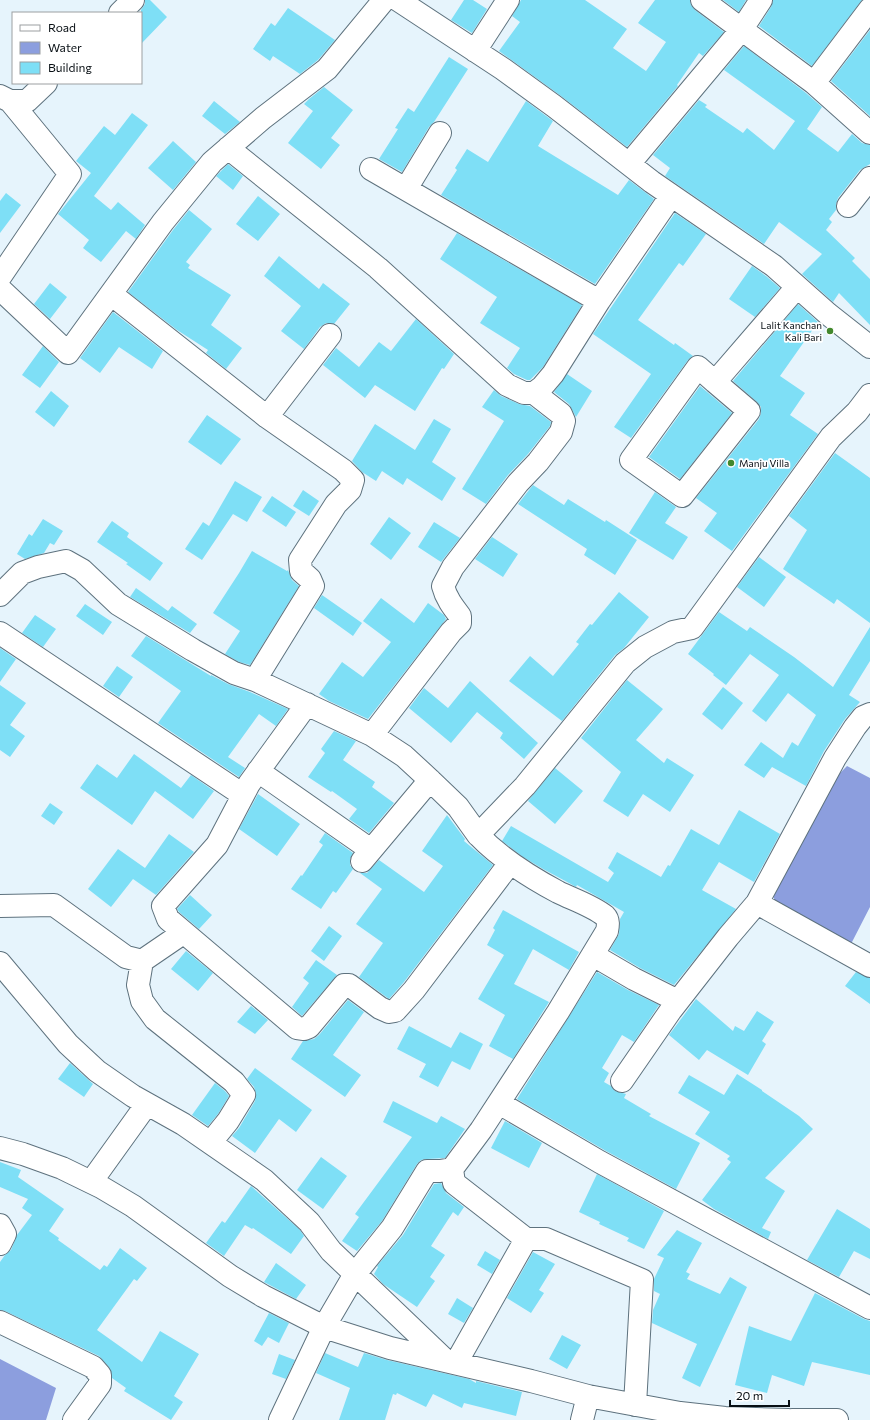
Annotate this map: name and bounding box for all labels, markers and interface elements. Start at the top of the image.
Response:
legend [12,12,142,84]
text: Road [48,20,76,34]
text: Water [48,40,82,54]
text: Building [48,60,92,74]
place label: Lalit Kanchan Kali Bari [761,319,822,343]
marker: Lalit Kanchan Kali Bari [825,326,835,336]
place label: Manju Villa [739,457,789,469]
marker: Manju Villa [726,458,736,468]
scale bar [730,1382,789,1408]
text: 20 m [736,1388,763,1402]

